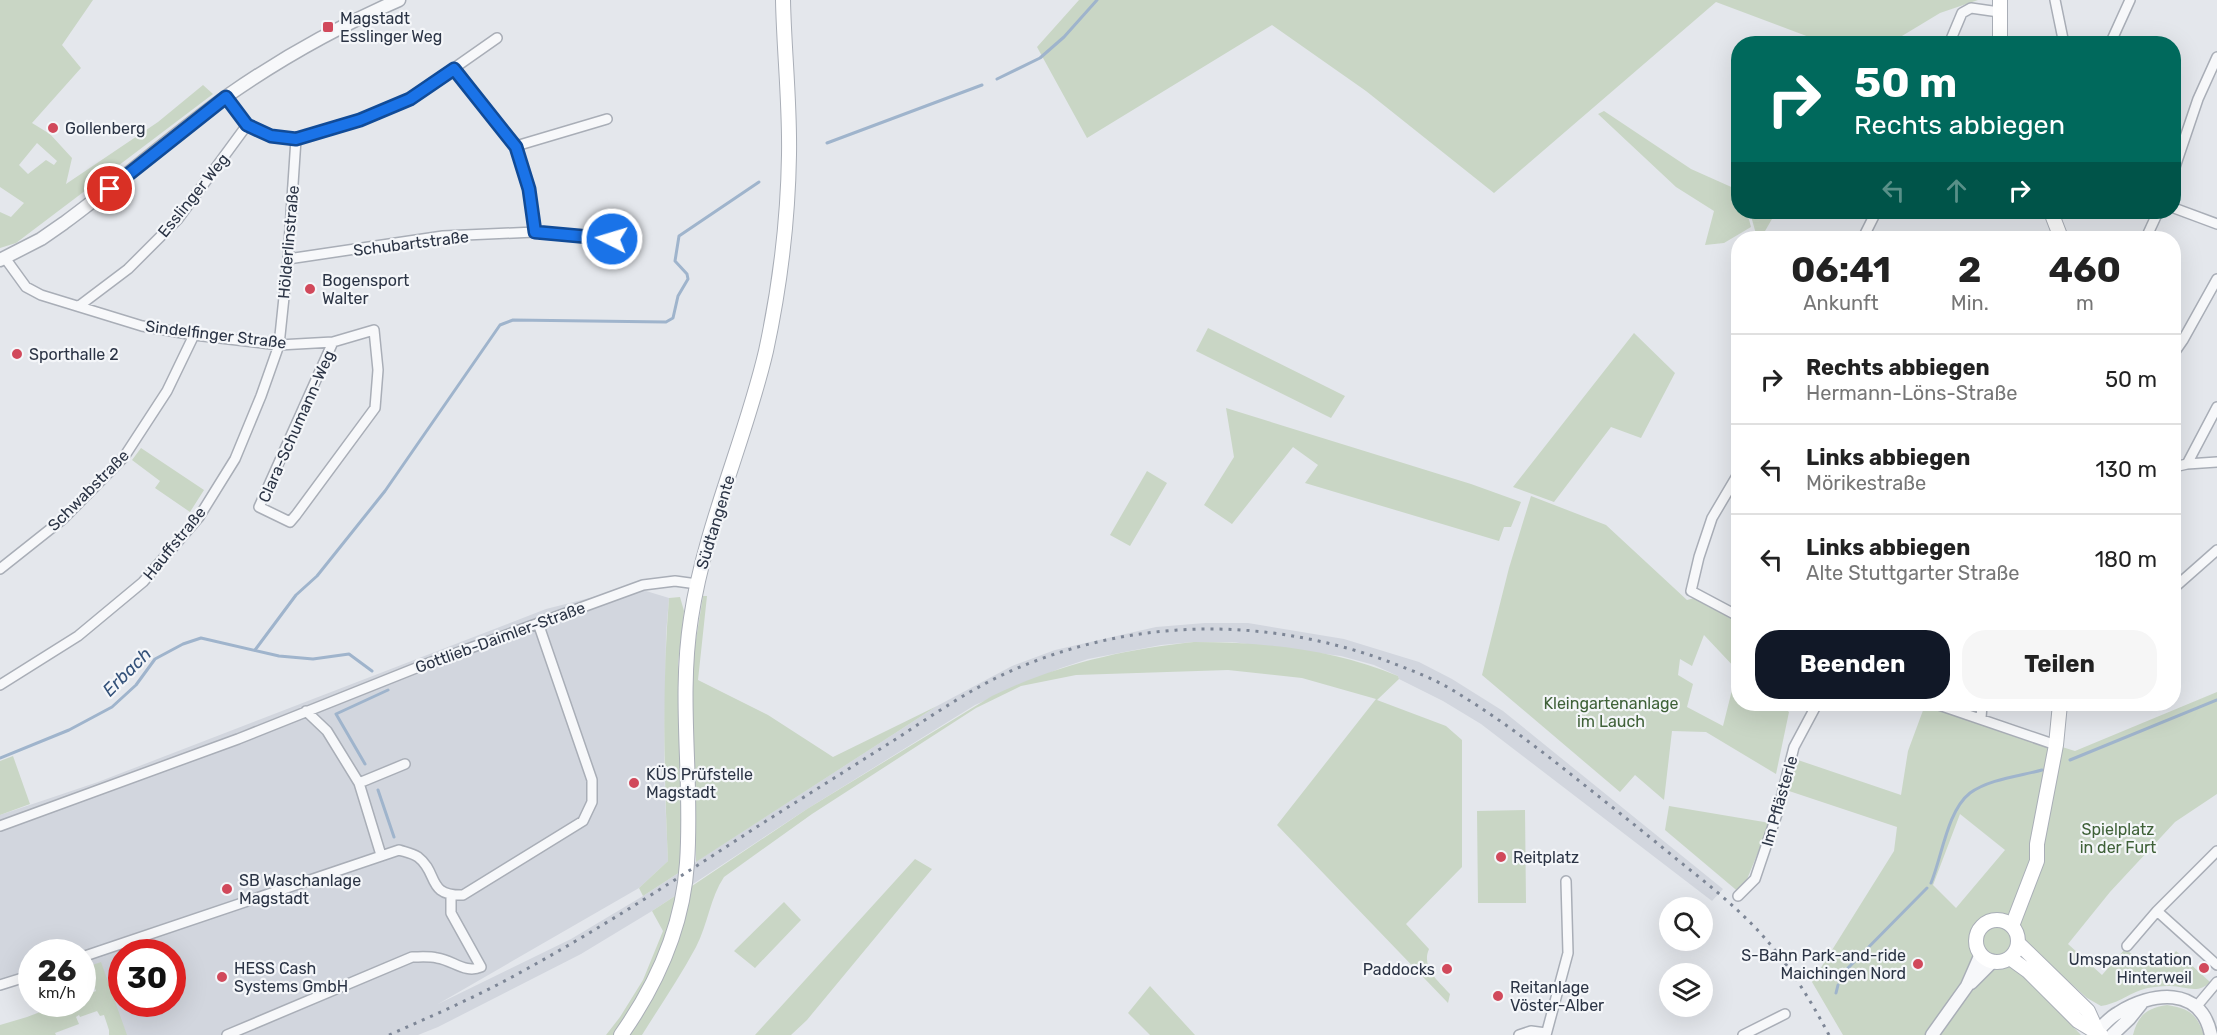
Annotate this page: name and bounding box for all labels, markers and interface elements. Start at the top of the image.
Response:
place label: Magstadt Esslinger Weg [340,9,442,46]
marker: Magstadt Esslinger Weg [321,20,335,34]
text: 50 m [1854,58,1957,108]
icon: right [1755,60,1833,138]
text: Rechts abbiegen [1854,109,2065,141]
place label: Gollenberg [65,119,145,138]
marker: Gollenberg [46,121,60,135]
street label: Esslinger Weg [154,150,233,241]
pin [84,163,135,214]
icon: arrive [93,172,126,205]
icon: left [1877,174,1910,207]
icon: ahead [1940,174,1973,207]
icon: right [2003,174,2036,207]
street label: Hölderlinstraße [274,184,303,300]
position arrow [580,207,644,271]
street label: Schubartstraße [352,227,470,260]
text: 06:41 [1791,248,1891,291]
text: 2 [1958,248,1981,291]
text: 460 [2049,248,2121,291]
place label: Bogensport Walter [322,271,409,308]
marker: Bogensport Walter [303,282,317,296]
text: Ankunft [1803,291,1879,315]
text: Min. [1951,291,1989,315]
text: m [2076,291,2094,315]
street label: Sindelfinger Straße [144,316,288,353]
place label: Sporthalle 2 [29,345,119,364]
marker: Sporthalle 2 [10,347,24,361]
street label: Clara-Schumann-Weg [254,347,339,505]
text: Rechts abbiegen [1806,354,1990,381]
icon: right [1755,363,1788,396]
text: 50 m [2105,366,2157,393]
text: Hermann-Löns-Straße [1806,381,2017,405]
text: Links abbiegen [1806,444,1970,471]
street label: Schwabstraße [44,446,133,535]
icon: left [1755,453,1788,486]
text: 130 m [2095,456,2157,483]
text: Mörikestraße [1806,471,1926,495]
street label: Südtangente [692,473,739,571]
street label: Hauffstraße [139,503,210,584]
text: Links abbiegen [1806,534,1970,561]
icon: left [1755,543,1788,576]
text: 180 m [2095,546,2157,573]
text: Alte Stuttgarter Straße [1806,561,2019,585]
street label: Gottlieb-Daimler-Straße [413,598,588,677]
button: Beenden [1755,630,1950,699]
button: Teilen [1962,630,2157,699]
water label: Erbach [98,643,156,701]
park label: Kleingartenanlage im Lauch [1543,694,1679,731]
street label: Im Pflästerle [1757,754,1802,849]
place label: KÜS Prüfstelle Magstadt [646,765,753,802]
marker: KÜS Prüfstelle Magstadt [627,776,641,790]
park label: Spielplatz in der Furt [2080,820,2156,857]
place label: Reitplatz [1513,848,1579,867]
marker: Reitplatz [1494,850,1508,864]
place label: SB Waschanlage Magstadt [239,871,361,908]
marker: SB Waschanlage Magstadt [220,882,234,896]
map controls [1659,897,1713,1017]
button: search [1659,897,1713,951]
speed limit sign: 30 [108,939,186,1017]
place label: S-Bahn Park-and-ride Maichingen Nord [1741,946,1906,983]
place label: Umspannstation Hinterweil [2068,950,2192,987]
text: 26 [37,953,77,989]
marker: S-Bahn Park-and-ride Maichingen Nord [1911,957,1925,971]
place label: HESS Cash Systems GmbH [234,959,348,996]
place label: Paddocks [1363,960,1435,979]
marker: Umspannstation Hinterweil [2197,961,2211,975]
marker: Paddocks [1440,962,1454,976]
button: layers [1659,963,1713,1017]
marker: HESS Cash Systems GmbH [215,970,229,984]
place label: Reitanlage Vöster-Alber [1510,978,1604,1015]
text: km/h [38,984,76,1002]
marker: Reitanlage Vöster-Alber [1491,989,1505,1003]

